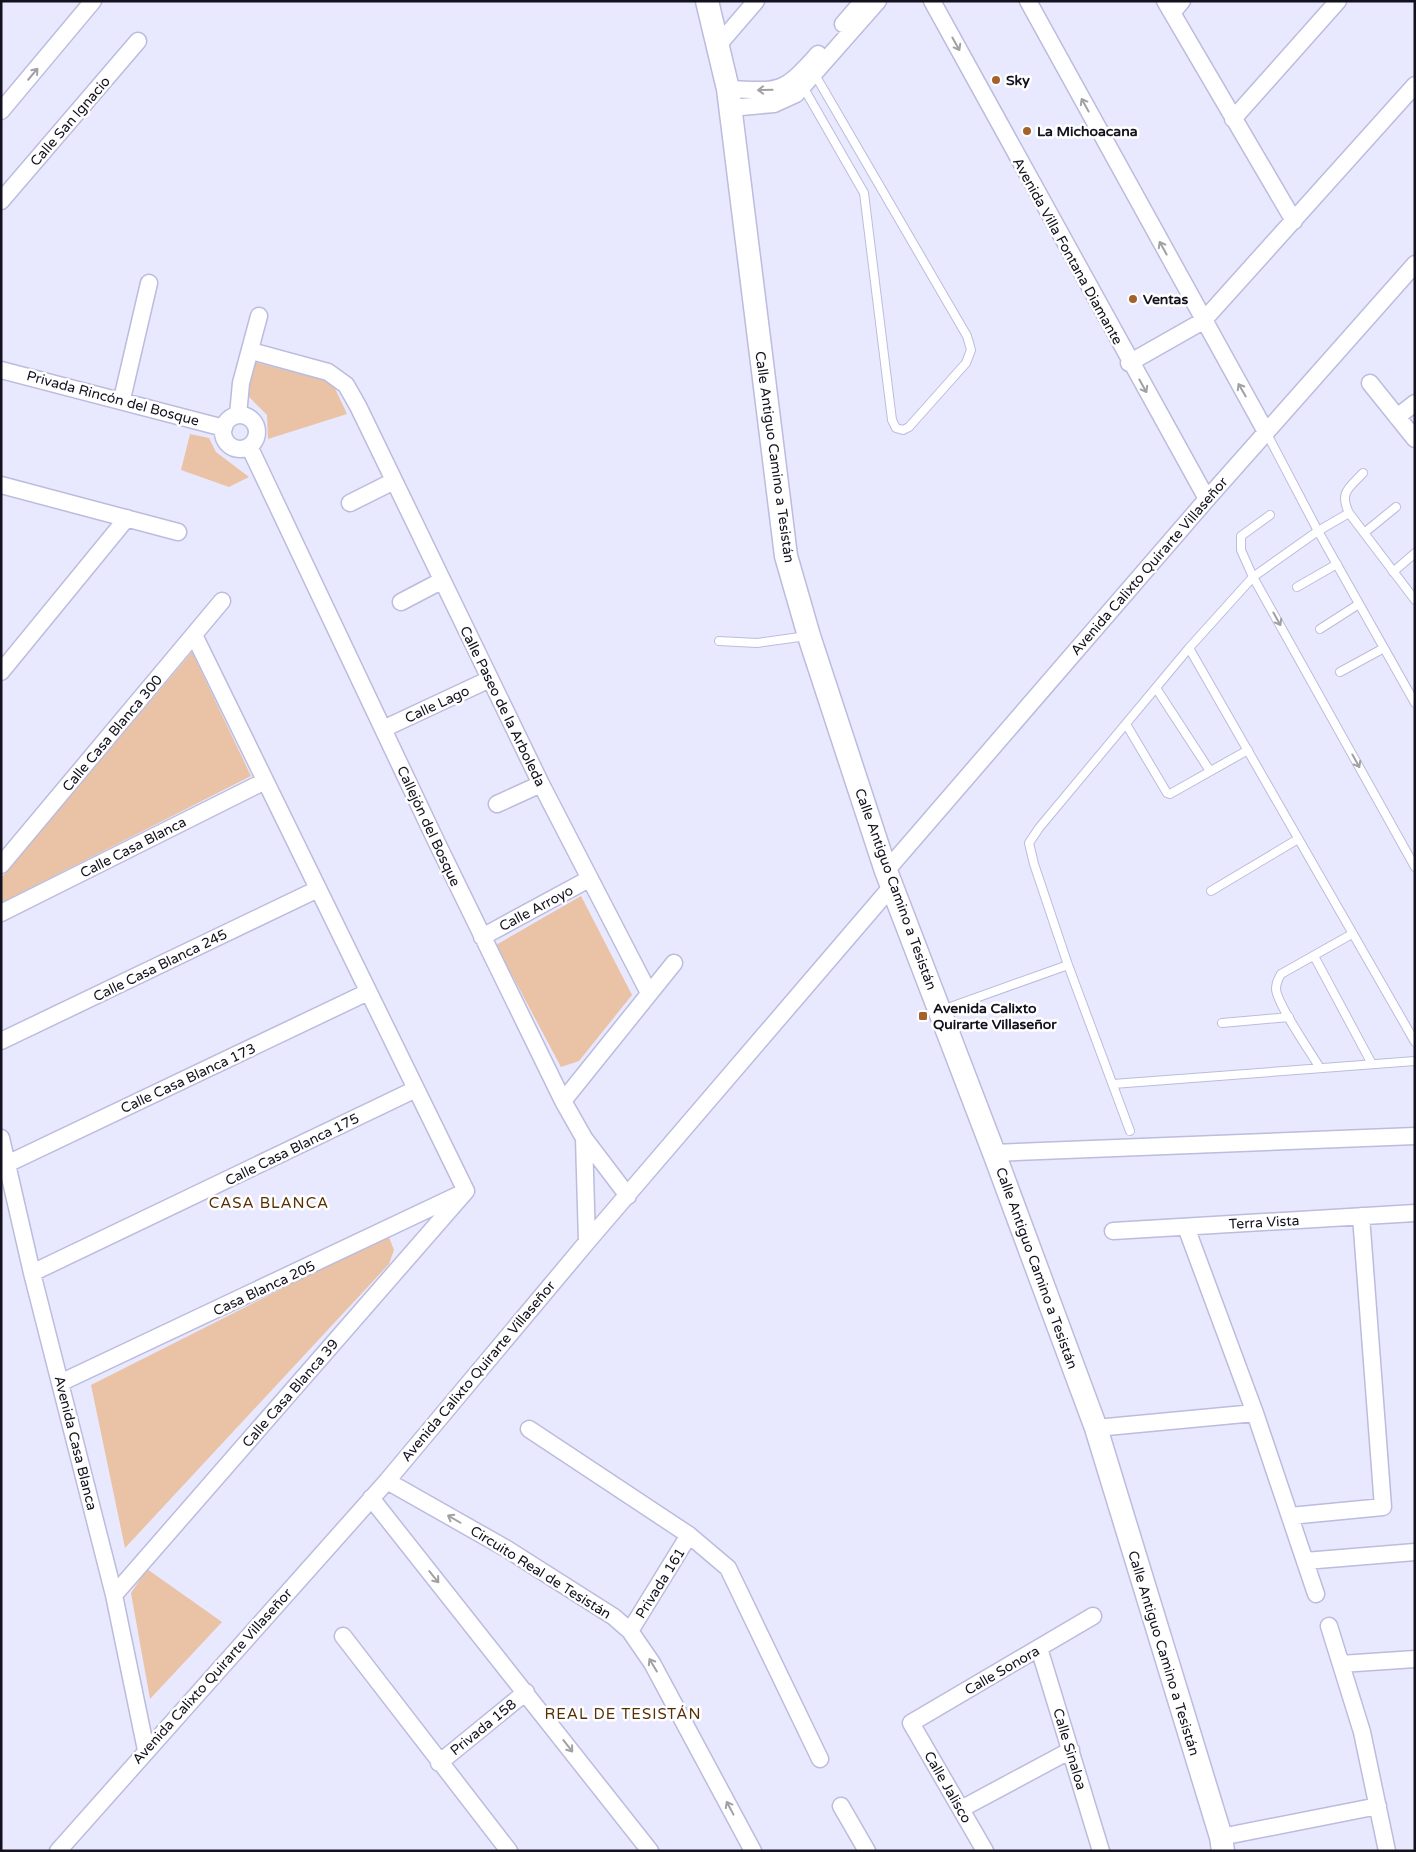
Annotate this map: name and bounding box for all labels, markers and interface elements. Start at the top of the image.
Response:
one-way arrow [951,36,961,51]
one-way arrow [27,67,38,80]
place label: Sky [1006,72,1030,89]
street label: Calle San Ignacio [27,73,114,170]
marker: Sky [990,74,1002,86]
one-way arrow [757,85,774,95]
one-way arrow [1079,99,1089,113]
place label: La Michoacana [1037,123,1138,140]
marker: La Michoacana [1021,125,1033,137]
street label: Avenida Villa Fontana Diamante [1009,155,1126,348]
one-way arrow [1158,241,1167,256]
place label: Ventas [1143,291,1188,308]
marker: Ventas [1127,293,1139,305]
street label: Calle Antiguo Camino a Tesistán [751,350,798,564]
street label: Privada Rincón del Bosque [25,367,201,430]
one-way arrow [1138,379,1148,393]
one-way arrow [1236,383,1246,397]
street label: Avenida Calixto Quirarte Villaseñor [1067,473,1232,659]
one-way arrow [1272,612,1282,627]
street label: Calle Paseo de la Arboleda [456,623,549,789]
street label: Calle Casa Blanca 300 [59,671,166,795]
street label: Calle Lago [402,682,472,727]
one-way arrow [1351,754,1361,769]
street label: Callejón del Bosque [393,763,464,889]
street label: Calle Antiguo Camino a Tesistán [851,786,940,992]
street label: Calle Casa Blanca [77,813,189,882]
street label: Calle Arroyo [496,882,576,935]
street label: Calle Casa Blanca 245 [91,926,230,1005]
place label: Avenida Calixto Quirarte Villaseñor [933,1000,1057,1033]
marker: Avenida Calixto Quirarte Villaseñor [917,1010,929,1022]
street label: Calle Casa Blanca 173 [118,1040,258,1117]
street label: Calle Casa Blanca 175 [223,1110,362,1189]
street label: Calle Antiguo Camino a Tesistán [992,1165,1081,1371]
district label: CASA BLANCA [209,1194,329,1212]
street label: Terra Vista [1228,1212,1300,1233]
street label: Casa Blanca 205 [210,1257,318,1320]
street label: Avenida Calixto Quirarte Villaseñor [398,1277,559,1465]
street label: Calle Casa Blanca 39 [239,1336,342,1451]
street label: Avenida Casa Blanca [51,1374,100,1512]
one-way arrow [447,1513,461,1523]
street label: Circuito Real de Tesistán [467,1522,614,1623]
street label: Privada 161 [632,1545,689,1622]
street label: Calle Antiguo Camino a Tesistán [1124,1549,1203,1758]
one-way arrow [429,1570,440,1583]
street label: Avenida Calixto Quirarte Villaseñor [129,1584,296,1768]
street label: Calle Sonora [962,1642,1043,1699]
one-way arrow [647,1658,657,1672]
street label: Privada 158 [447,1695,520,1759]
district label: REAL DE TESISTÁN [544,1705,702,1723]
street label: Calle Sinaloa [1049,1706,1090,1792]
one-way arrow [562,1739,573,1752]
street label: Calle Jalisco [920,1748,975,1826]
one-way arrow [725,1800,735,1815]

